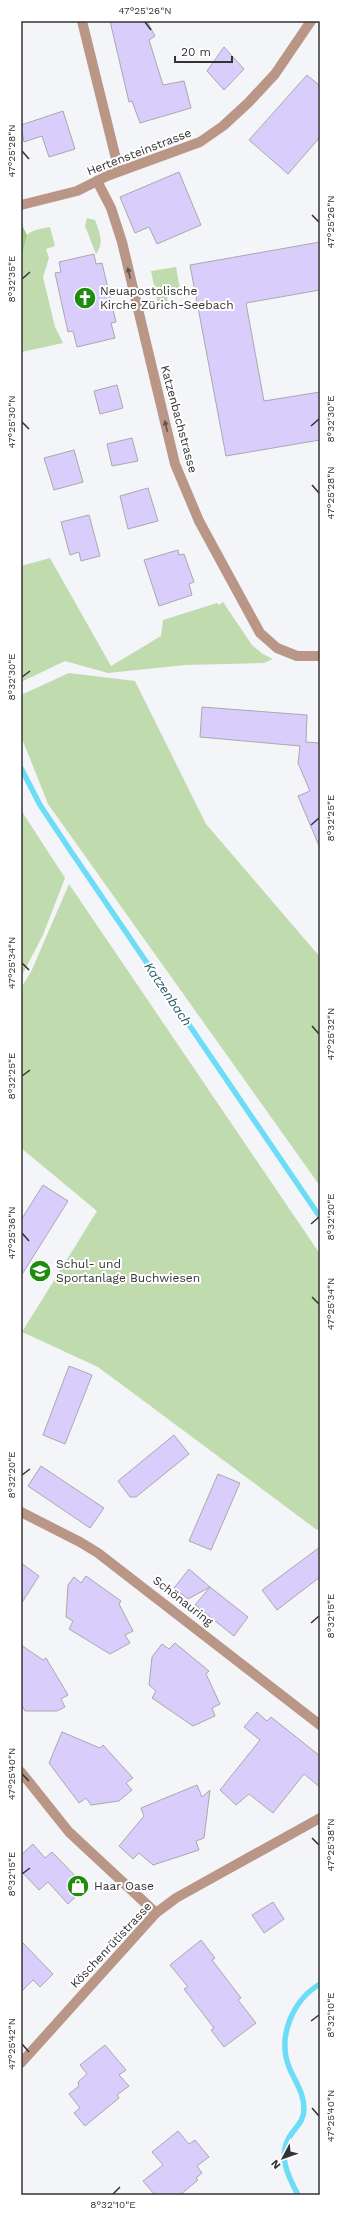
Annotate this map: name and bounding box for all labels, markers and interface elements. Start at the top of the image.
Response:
text: 47°25'26"N [118,5,172,16]
scale bar [175,38,232,64]
text: 20 m [181,45,211,59]
text: 47°25'28"N [6,124,17,178]
street label: Hertensteinstrasse [85,126,193,178]
text: 47°25'26"N [325,195,336,249]
text: 8°32'35"E [6,256,17,302]
one-way arrow [126,266,132,279]
place label: Neuapostolische Kirche Zürich-Seebach [100,284,234,312]
church icon: Neuapostolische Kirche Zürich-Seebach [72,285,98,311]
street label: Katzenbachstrasse [158,364,200,474]
text: 47°25'30"N [6,395,17,449]
text: 8°32'30"E [325,395,336,443]
one-way arrow [163,420,169,432]
text: 47°25'28"N [325,466,336,520]
text: 8°32'30"E [6,653,17,701]
text: 8°32'25"E [325,795,336,841]
text: 47°25'34"N [6,937,17,989]
water label: Katzenbach [141,959,195,1029]
text: 47°25'32"N [325,1008,336,1060]
text: 8°32'25"E [6,1053,17,1099]
text: 8°32'20"E [325,1193,336,1241]
text: 47°25'36"N [6,1206,17,1260]
place label: Schul- und Sportanlage Buchwiesen [56,1257,200,1285]
school or university icon: Schul- und Sportanlage Buchwiesen [27,1258,53,1284]
text: 47°25'34"N [325,1278,336,1330]
text: 8°32'20"E [6,1451,17,1499]
street label: Schönauring [150,1573,216,1629]
text: 8°32'15"E [325,1594,336,1638]
text: 47°25'40"N [6,1748,17,1800]
text: 47°25'38"N [325,1818,336,1872]
text: 8°32'15"E [6,1852,17,1896]
shop icon: Haar Oase [65,1873,91,1899]
place label: Haar Oase [94,1879,154,1893]
street label: Köschenrütistrasse [68,1899,154,1991]
text: 8°32'10"E [325,1992,336,2038]
text: 47°25'42"N [6,2018,17,2070]
text: 47°25'40"N [325,2090,336,2142]
north arrow [263,2138,303,2178]
text: N [268,2157,283,2172]
text: 8°32'10"E [90,2199,136,2210]

